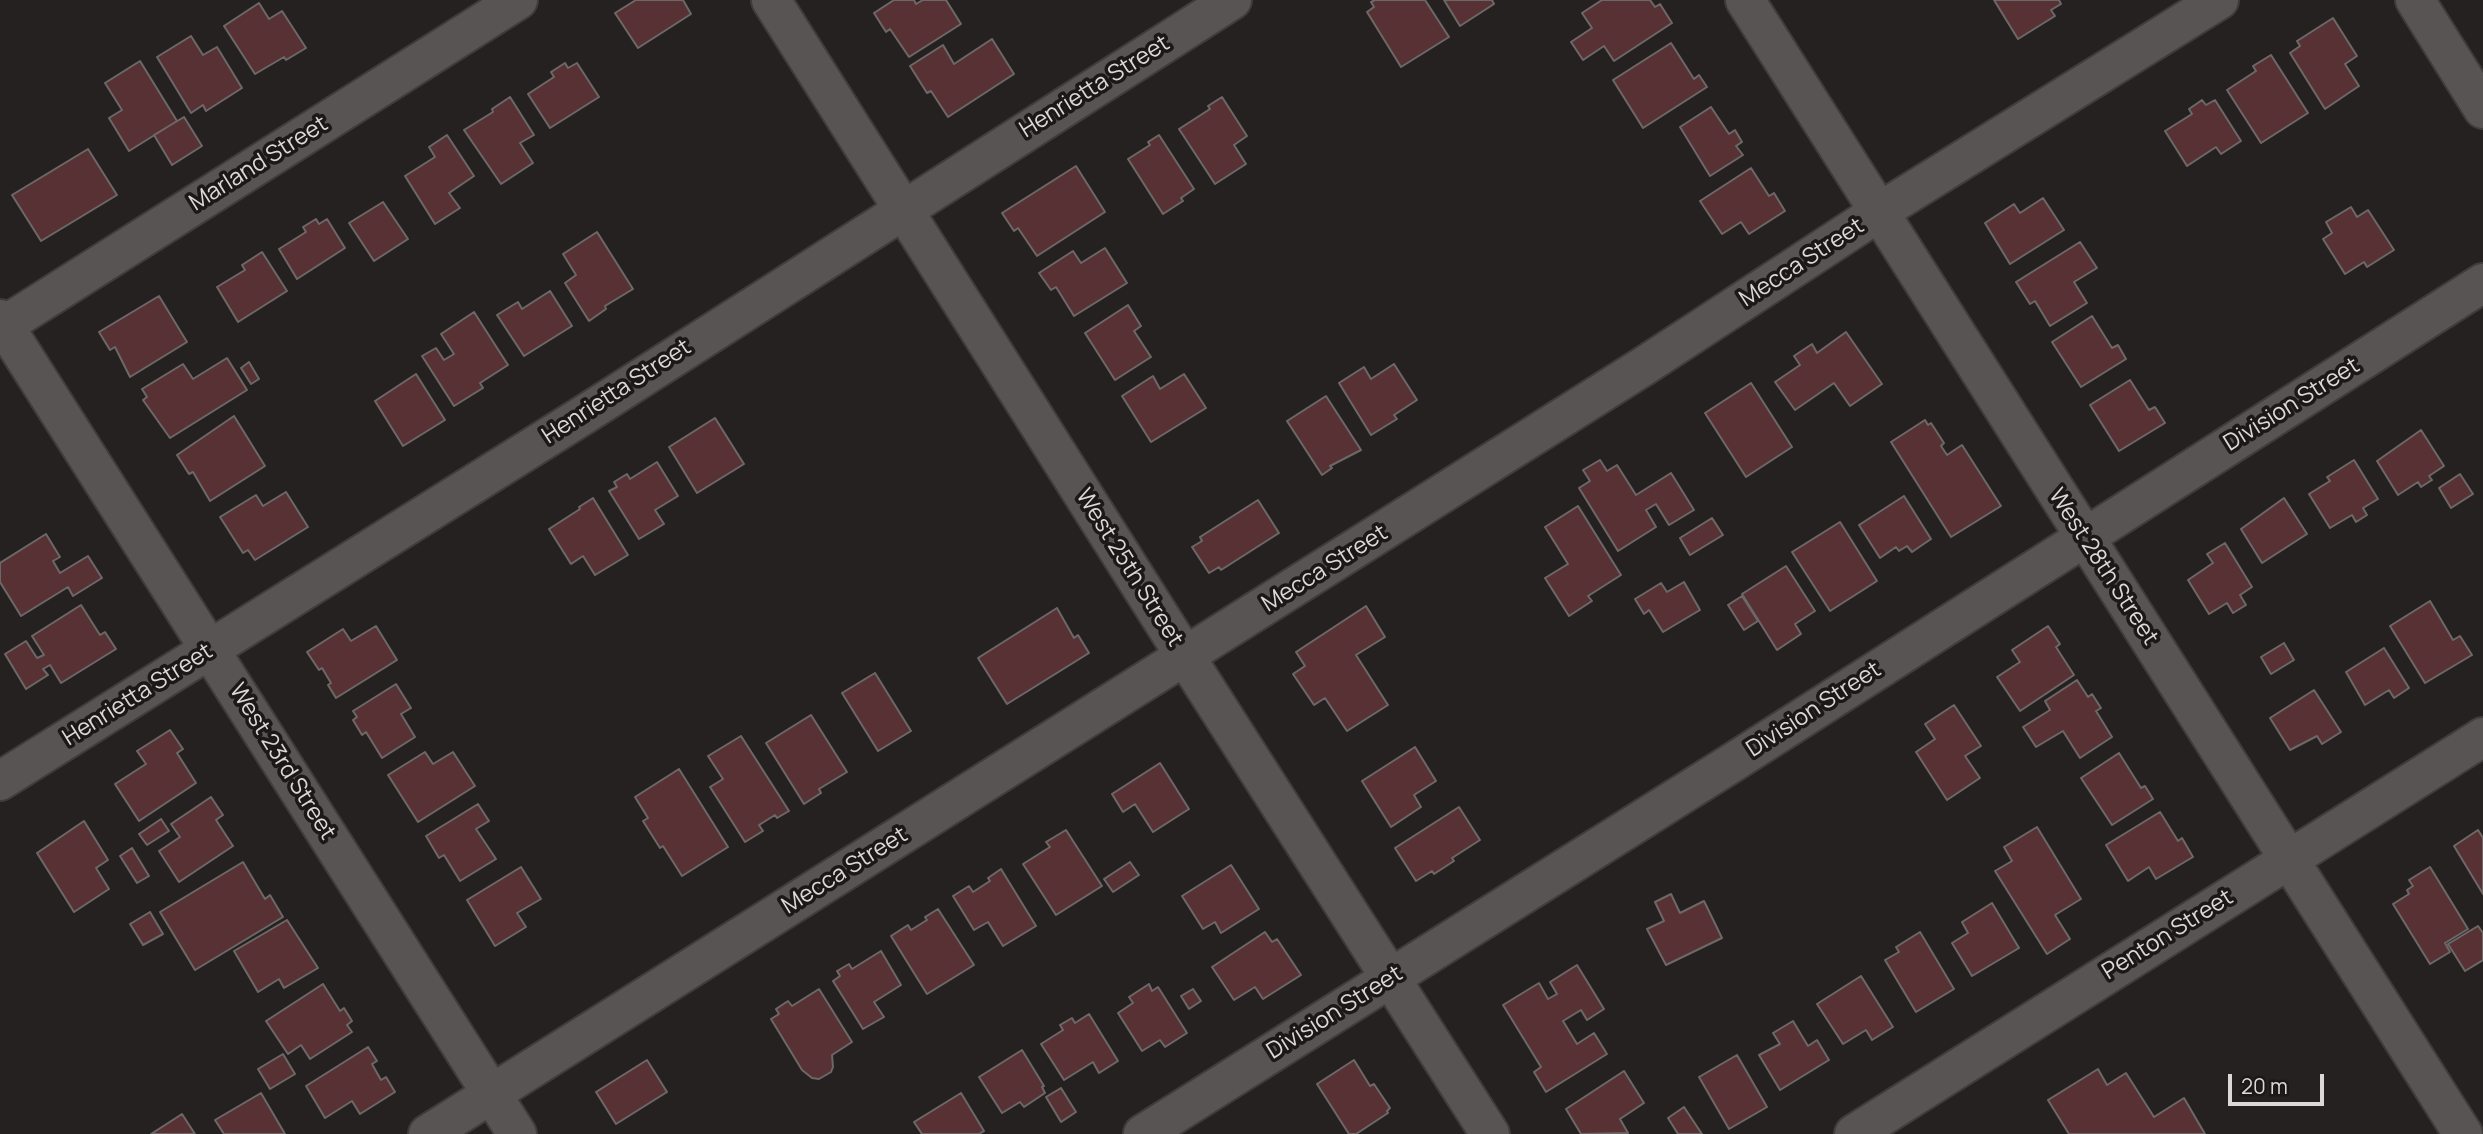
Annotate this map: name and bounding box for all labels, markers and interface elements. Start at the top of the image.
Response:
street label: Henrietta Street [1015,30,1175,144]
street label: Marland Street [185,110,333,218]
street label: Mecca Street [1735,213,1869,313]
street label: Henrietta Street [538,334,696,450]
street label: Division Street [2219,352,2365,458]
street label: West 25th Street [1069,484,1189,652]
street label: West 28th Street [2042,484,2164,650]
street label: Mecca Street [1257,519,1393,619]
street label: Henrietta Street [58,638,218,752]
street label: Division Street [1742,656,1886,764]
street label: West 23rd Street [223,679,341,845]
street label: Mecca Street [777,821,913,921]
street label: Penton Street [2098,884,2238,986]
street label: Division Street [1262,960,1408,1066]
scale bar [2231,1060,2327,1104]
text: 20 m [2241,1072,2288,1100]

